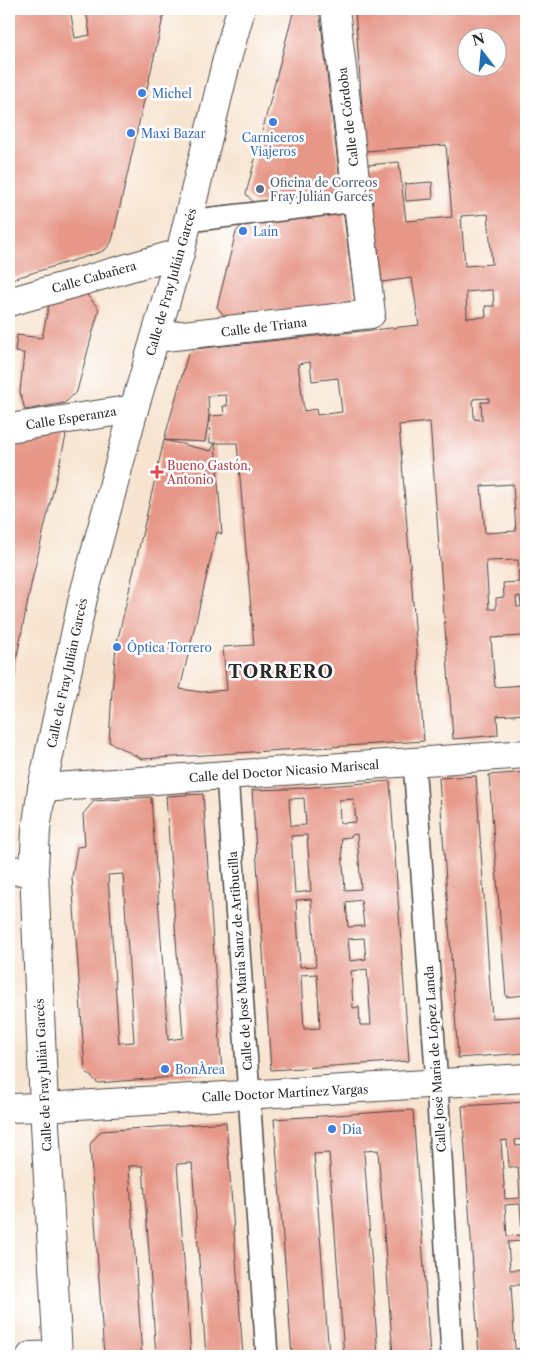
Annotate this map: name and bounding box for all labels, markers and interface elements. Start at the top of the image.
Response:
north arrow [458,28,508,78]
text: N [470,29,487,50]
street label: Calle de Córdoba [334,66,362,167]
place label: Michel [152,86,192,101]
marker: Michel [136,87,148,99]
marker: Carniceros Viajeros [267,116,279,128]
place label: Maxi Bazar [141,126,205,141]
marker: Maxi Bazar [125,127,137,139]
place label: Carniceros Viajeros [242,130,304,159]
place label: Oficina de Correos Fray Julián Garcés [270,175,378,204]
marker: Oficina de Correos Fray Julián Garcés [254,183,266,195]
street label: Calle de Fray Julián Garcés [143,206,199,358]
place label: Laín [253,224,279,239]
marker: Laín [237,225,249,237]
street label: Calle Cabañera [50,258,139,296]
street label: Calle de Triana [220,314,309,340]
street label: Calle Esperanza [25,403,118,433]
place label: Bueno Gastón, Antonio [166,458,251,487]
marker: Bueno Gastón, Antonio [151,466,163,478]
street label: Calle de Fray Julián Garcés [44,597,90,749]
place label: Óptica Torrero [127,639,212,655]
marker: Óptica Torrero [111,641,123,653]
district label: TORRERO [228,661,334,683]
street label: Calle del Doctor Nicasio Mariscal [188,757,380,785]
street label: Calle de José María Sanz de Artibucilla [225,850,255,1071]
street label: Calle José María de López Landa [421,965,449,1153]
street label: Calle de Fray Julián Garcés [32,998,54,1152]
place label: BonÀrea [175,1061,226,1077]
marker: BonÀrea [159,1063,171,1075]
street label: Calle Doctor Martínez Vargas [201,1081,369,1105]
place label: Dia [342,1122,362,1137]
marker: Dia [326,1123,338,1135]

